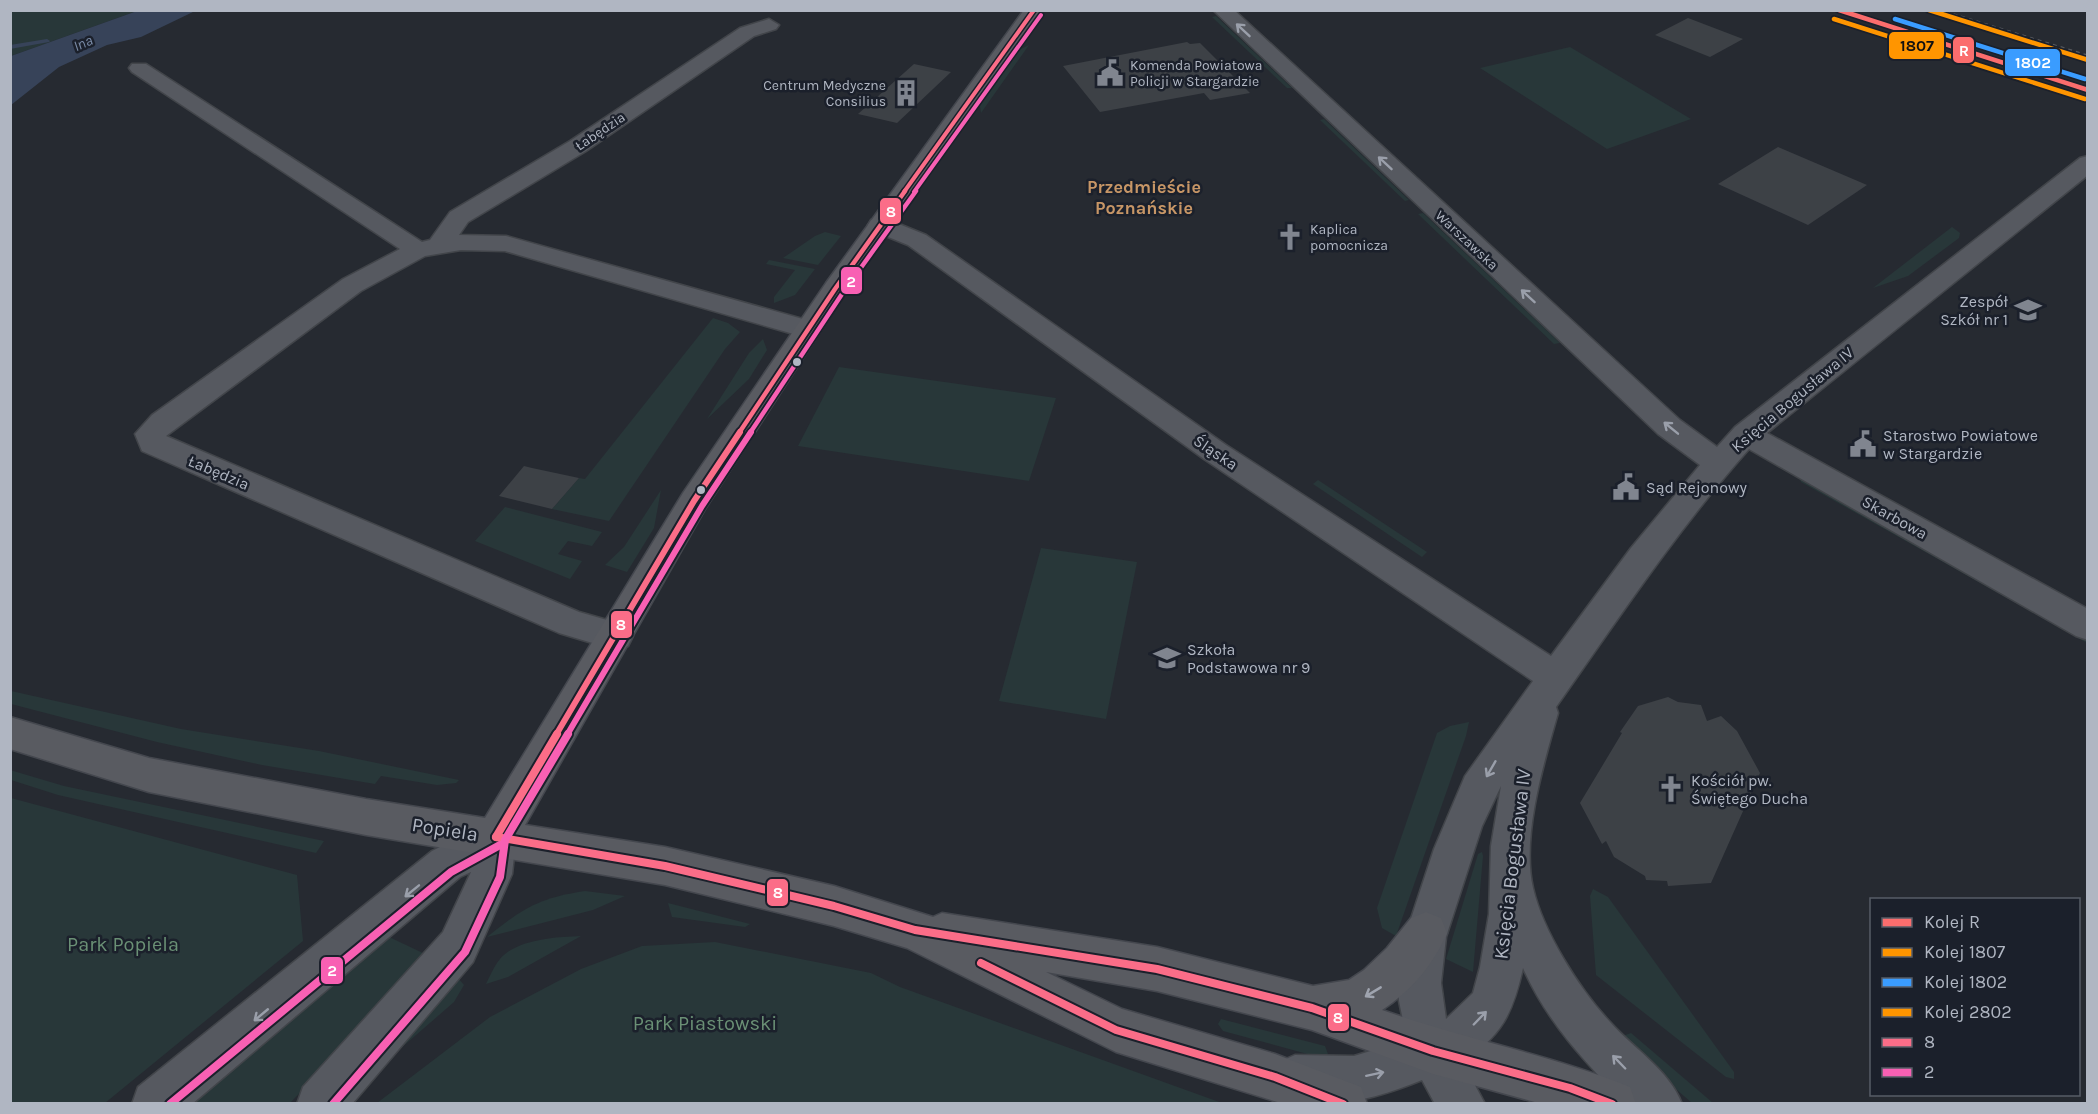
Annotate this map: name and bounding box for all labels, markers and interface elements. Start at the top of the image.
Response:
one-way arrow [1235,23,1250,37]
water label: Ina [70,31,96,55]
line badge: 1807 [1888,31,1945,60]
text: 1807 [1900,36,1934,55]
line badge: R [1952,36,1975,64]
text: R [1959,41,1969,60]
line badge: 1802 [2004,48,2061,77]
text: 1802 [2015,53,2051,72]
place label: Komenda Powiatowa Policji w Stargardzie [1130,57,1262,90]
public building icon: Komenda Powiatowa Policji w Stargardzie [1095,58,1125,88]
place label: Centrum Medyczne Consilius [763,77,886,110]
building icon: Centrum Medyczne Consilius [891,78,921,108]
street label: Łabędzia [572,109,628,154]
one-way arrow [1378,156,1393,170]
district label: Przedmieście Poznańskie [1087,176,1201,219]
line badge: 8 [879,197,902,225]
text: 8 [886,202,896,221]
street label: Warszawska [1432,207,1502,274]
place label: Kaplica pomocnicza [1310,221,1388,254]
church icon: Kaplica pomocnicza [1275,222,1305,252]
line badge: 2 [840,266,863,295]
text: 2 [846,272,856,291]
one-way arrow [1521,289,1536,303]
place label: Zespół Szkół nr 1 [1940,292,2009,329]
school or university icon: Zespół Szkół nr 1 [2013,295,2043,325]
street label: Księcia Bogusława IV [1727,343,1857,456]
unlabelled marker [791,356,803,368]
one-way arrow [1664,421,1679,435]
place label: Starostwo Powiatowe w Stargardzie [1883,426,2038,463]
public building icon: Starostwo Powiatowe w Stargardzie [1848,429,1878,459]
street label: Śląska [1190,431,1241,474]
street label: Łabędzia [185,451,252,494]
public building icon: Sąd Rejonowy [1611,472,1641,502]
place label: Sąd Rejonowy [1646,478,1748,497]
unlabelled marker [695,484,707,496]
street label: Skarbowa [1859,492,1931,543]
line badge: 8 [610,610,633,639]
text: 8 [616,615,626,634]
place label: Szkoła Podstawowa nr 9 [1187,640,1310,677]
school or university icon: Szkoła Podstawowa nr 9 [1152,643,1182,673]
one-way arrow [1485,760,1497,777]
street label: Księcia Bogusława IV [1489,767,1536,961]
place label: Kościół pw. Świętego Ducha [1691,771,1808,808]
church icon: Kościół pw. Świętego Ducha [1656,774,1686,804]
street label: Popiela [410,813,480,846]
line badge: 8 [766,878,789,907]
text: 8 [773,883,783,902]
one-way arrow [404,885,420,898]
legend [1870,898,2080,1096]
text: Kolej R [1924,911,1980,933]
park label: Park Popiela [67,933,179,956]
text: Kolej 1807 [1924,941,2006,963]
line badge: 2 [320,956,344,985]
text: 2 [327,961,337,980]
text: Kolej 1802 [1924,971,2007,993]
one-way arrow [1365,986,1382,998]
text: Kolej 2802 [1924,1001,2012,1023]
line badge: 8 [1327,1003,1350,1032]
text: 8 [1333,1008,1343,1027]
one-way arrow [253,1009,269,1022]
one-way arrow [1473,1010,1488,1025]
park label: Park Piastowski [633,1012,777,1035]
text: 8 [1924,1031,1935,1053]
one-way arrow [1611,1054,1626,1069]
text: 2 [1924,1061,1934,1083]
one-way arrow [1365,1068,1385,1079]

